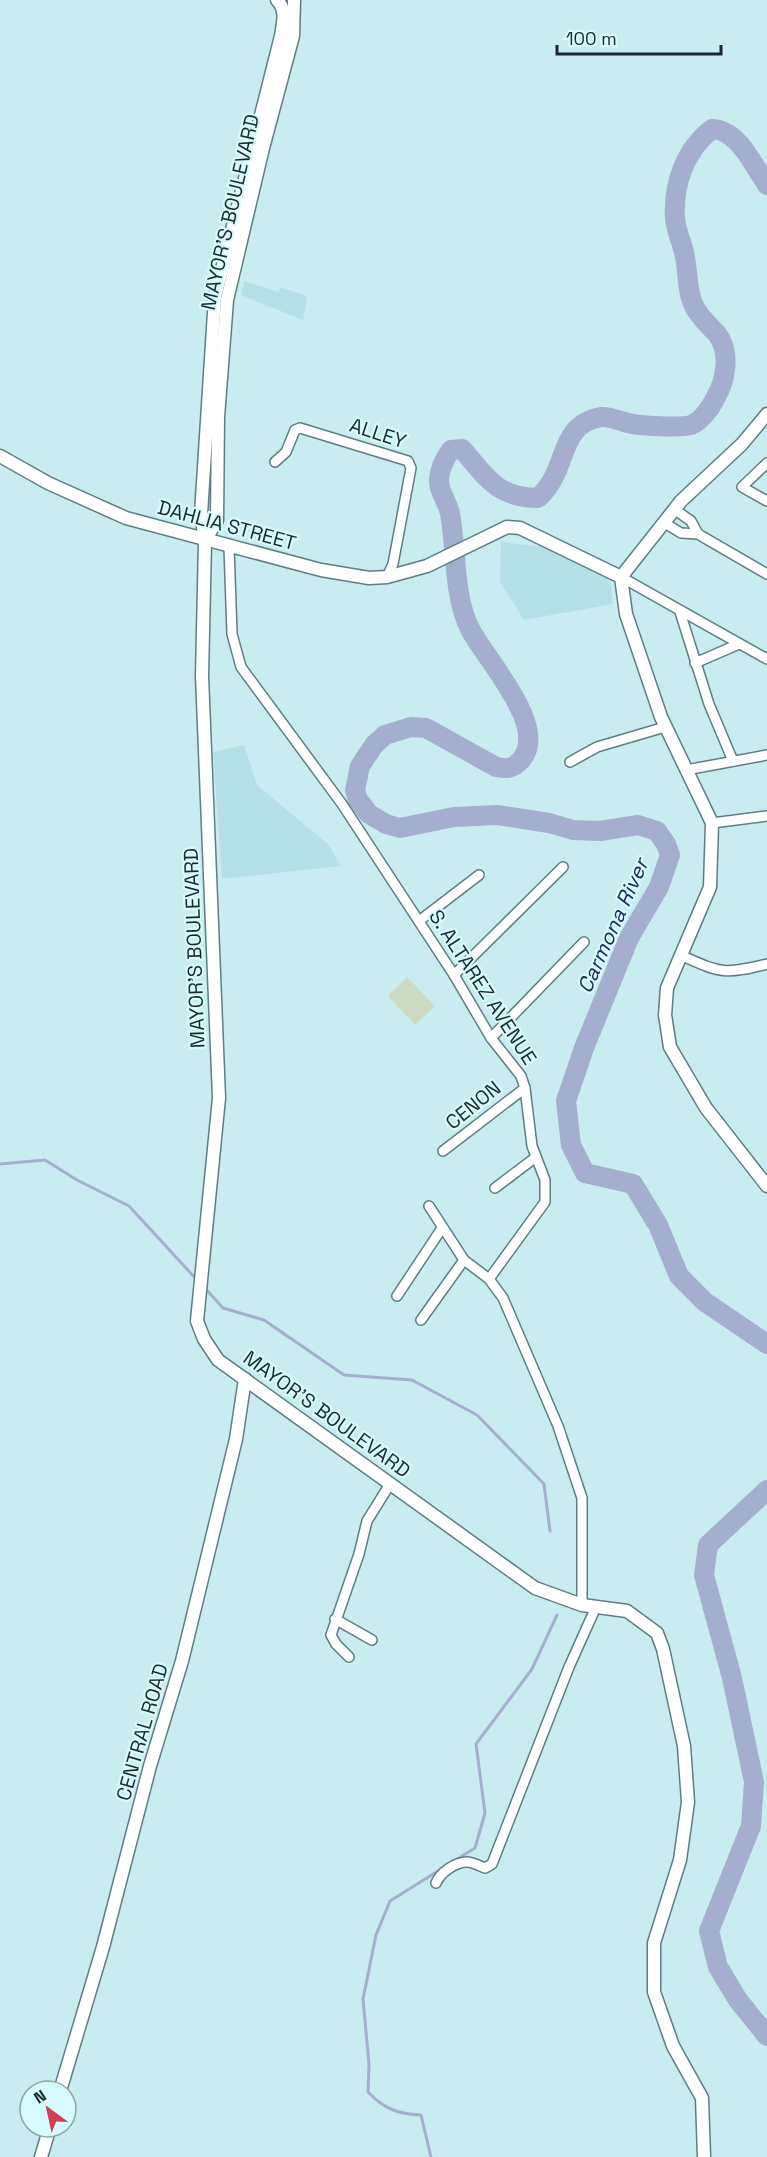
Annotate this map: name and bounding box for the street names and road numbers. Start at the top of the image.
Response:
street label: MAYOR'S BOULEVARD [195,111,265,313]
street label: ALLEY [346,412,410,454]
street label: DAHLIA STREET [155,494,299,556]
street label: MAYOR'S BOULEVARD [178,847,210,1049]
street label: S. ALTAREZ AVENUE [423,905,543,1069]
street label: CENON [440,1075,506,1135]
street label: MAYOR'S BOULEVARD [238,1345,416,1483]
street label: CENTRAL ROAD [110,1660,174,1804]

